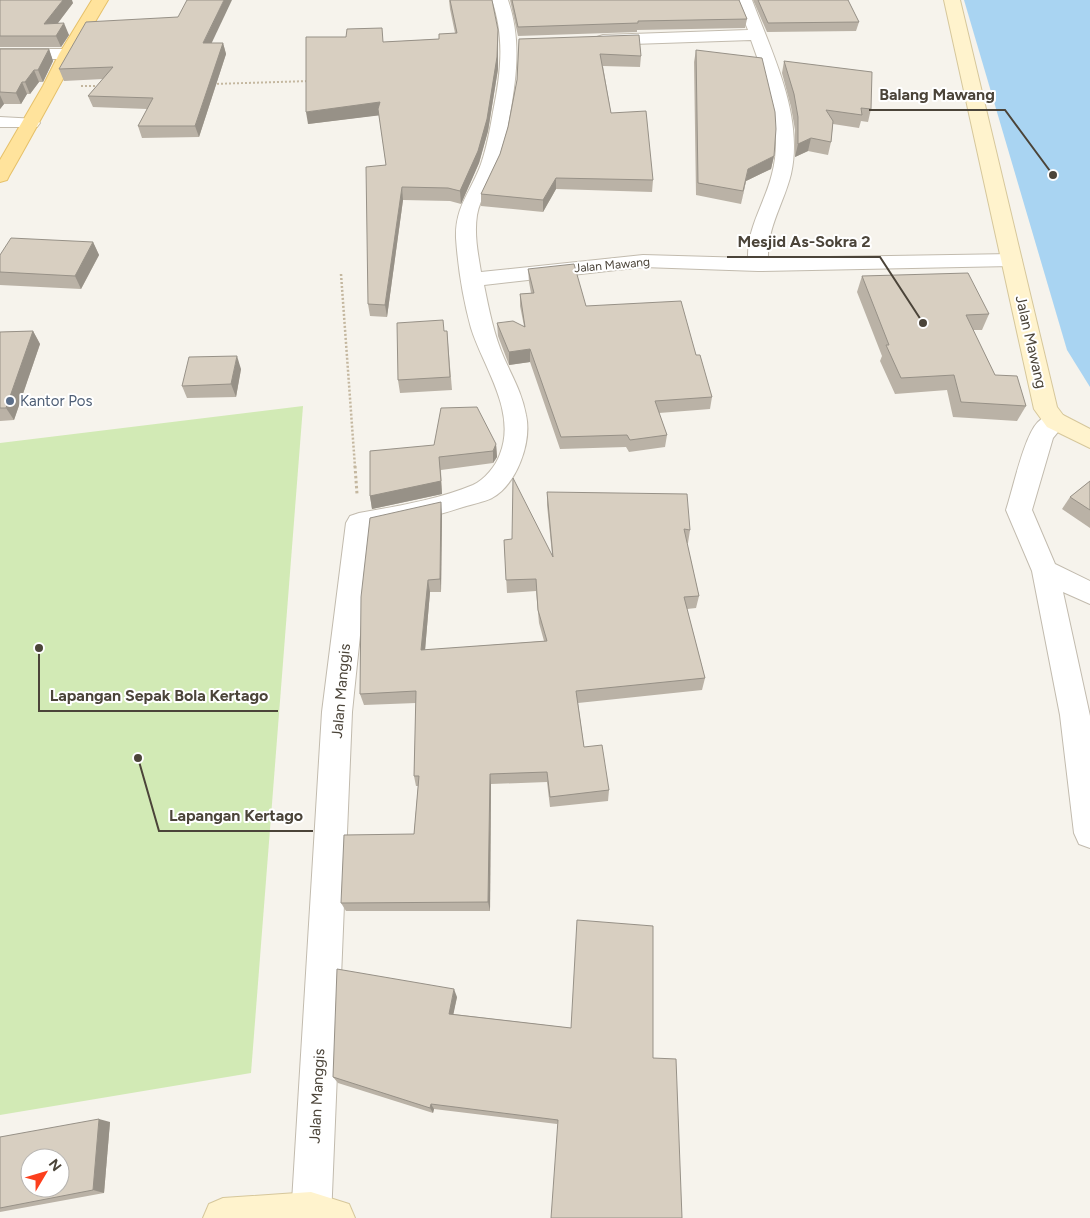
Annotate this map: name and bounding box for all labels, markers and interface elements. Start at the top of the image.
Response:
callout: Balang Mawang [869,79,1005,110]
text: Balang Mawang [879,85,995,104]
callout: Mesjid As-Sokra 2 [727,226,880,257]
text: Mesjid As-Sokra 2 [738,232,870,251]
street label: Jalan Mawang [574,255,650,275]
street label: Jalan Mawang [1012,294,1050,390]
place label: Kantor Pos [20,392,92,410]
marker: Kantor Pos [4,395,16,407]
street label: Jalan Manggis [328,643,354,739]
callout: Lapangan Sepak Bola Kertago [39,680,278,711]
text: Lapangan Sepak Bola Kertago [50,686,268,705]
callout: Lapangan Kertago [159,800,313,831]
text: Lapangan Kertago [169,806,303,825]
street label: Jalan Manggis [306,1048,328,1144]
north arrow [20,1148,70,1198]
text: N [45,1156,65,1175]

